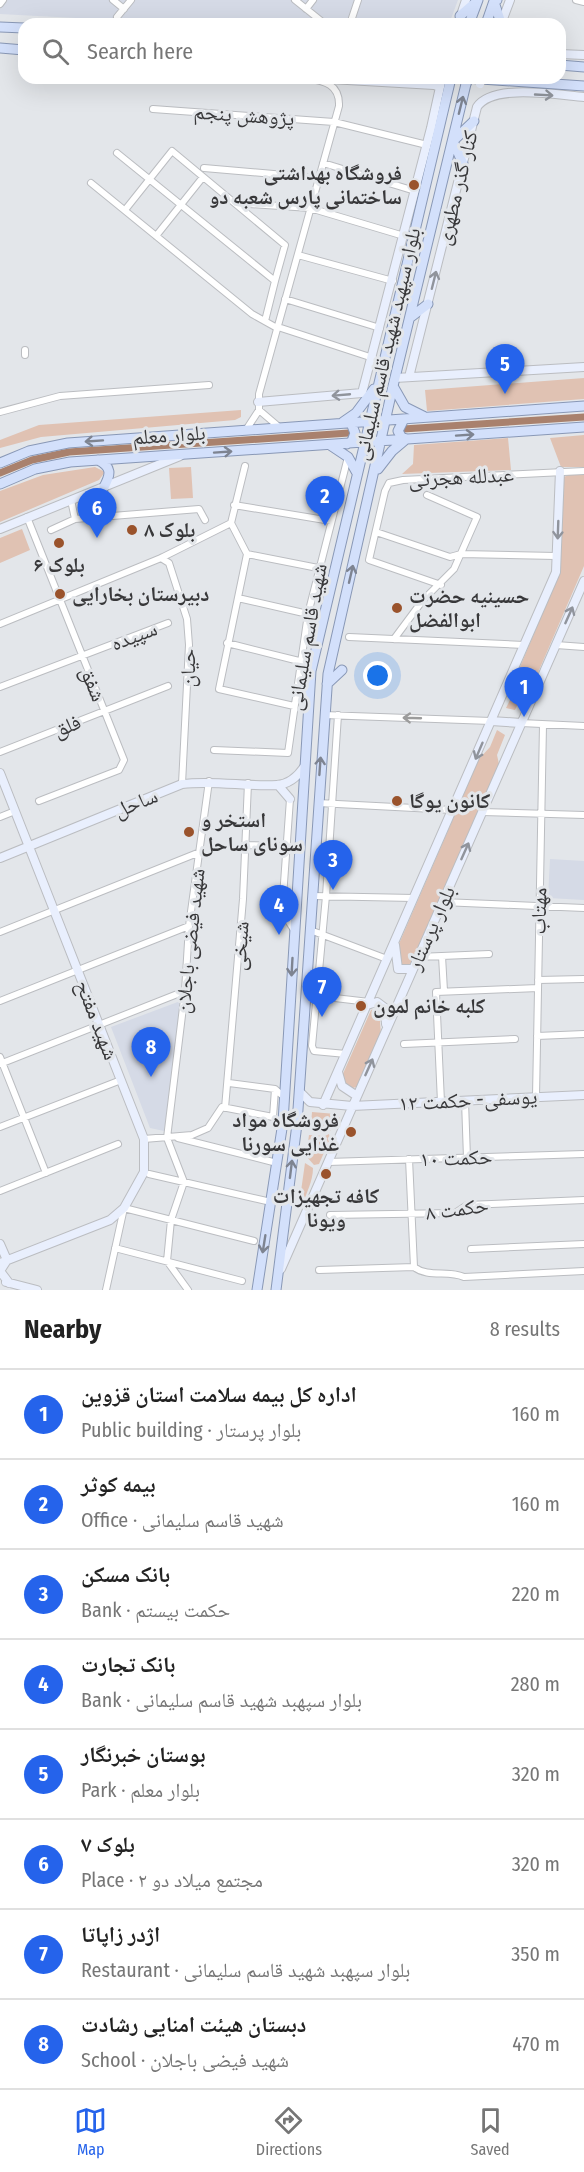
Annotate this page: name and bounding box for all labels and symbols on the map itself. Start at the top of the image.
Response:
one-way arrow [533,89,553,100]
one-way arrow [456,95,468,114]
street label: پژوهش پنجم [193,99,295,132]
street label: کنار گذر مطهری [430,128,484,248]
place label: فروشگاه بهداشتی ساختمانی پارس شعبه دو [209,160,402,210]
marker: فروشگاه بهداشتی ساختمانی پارس شعبه دو [407,178,421,192]
street label: بلوار سپهبد شهید قاسم سلیمانی [348,225,427,463]
one-way arrow [429,271,441,290]
pin: 5 [486,344,524,394]
one-way arrow [331,390,351,401]
street label: بلوار معلم [132,419,207,452]
one-way arrow [454,430,474,441]
one-way arrow [84,435,104,446]
one-way arrow [212,446,232,457]
street label: عبدلله هجرتی [408,461,515,493]
pin: 2 [306,476,344,526]
pin: 6 [78,488,116,538]
place label: بلوک ۸ [144,517,195,543]
one-way arrow [552,519,563,539]
marker: بلوک ۸ [125,523,139,537]
marker: بلوک ۶ [52,536,66,550]
place label: بلوک ۶ [33,552,85,578]
street label: شهید قاسم سلیمانی [281,561,334,713]
one-way arrow [346,564,358,583]
place label: دبیرستان بخارایی [72,581,209,607]
place label: حسینیه حضرت ابوالفضل [409,583,529,633]
marker: دبیرستان بخارایی [53,587,67,601]
marker: حسینیه حضرت ابوالفضل [390,601,404,615]
one-way arrow [564,606,575,624]
street label: سپیده [107,615,161,657]
street label: حیان [175,649,201,687]
your location [363,661,392,690]
street label: شفق [74,663,112,705]
pin: 1 [504,668,544,717]
street label: فلق [49,709,85,743]
one-way arrow [402,712,422,724]
one-way arrow [472,741,484,759]
one-way arrow [315,756,326,776]
street label: ساحل [110,783,162,823]
place label: کانون یوگا [409,788,490,814]
marker: کانون یوگا [390,794,404,808]
place label: استخر و سونای ساحل [201,807,303,857]
marker: استخر و سونای ساحل [182,825,196,839]
pin: 3 [314,840,352,890]
one-way arrow [460,842,471,860]
street label: شهید فیضی باجلان [169,867,211,1015]
street label: بلوار پرستار [401,882,461,975]
pin: 4 [260,886,298,935]
street label: مهتاب [526,887,552,935]
street label: شیخی [225,920,255,972]
one-way arrow [286,957,297,977]
pin: 7 [302,968,342,1017]
street label: شهید مفتح [70,976,124,1064]
place label: کلبه خانم لمون [373,993,485,1020]
marker: کلبه خانم لمون [354,999,368,1013]
pin: 8 [132,1028,170,1077]
one-way arrow [364,1059,376,1077]
street label: یوسفی- حکمت ۱۲ [398,1083,538,1117]
place label: فروشگاه مواد غذایی سورنا [232,1107,339,1157]
marker: فروشگاه مواد غذایی سورنا [344,1125,358,1139]
street label: حکمت ۱۰ [419,1144,493,1172]
one-way arrow [286,1160,297,1180]
marker: کافه تجهیزات ویونا [319,1167,333,1181]
place label: کافه تجهیزات ویونا [273,1183,379,1233]
street label: حکمت ۸ [424,1192,490,1226]
one-way arrow [258,1234,269,1254]

